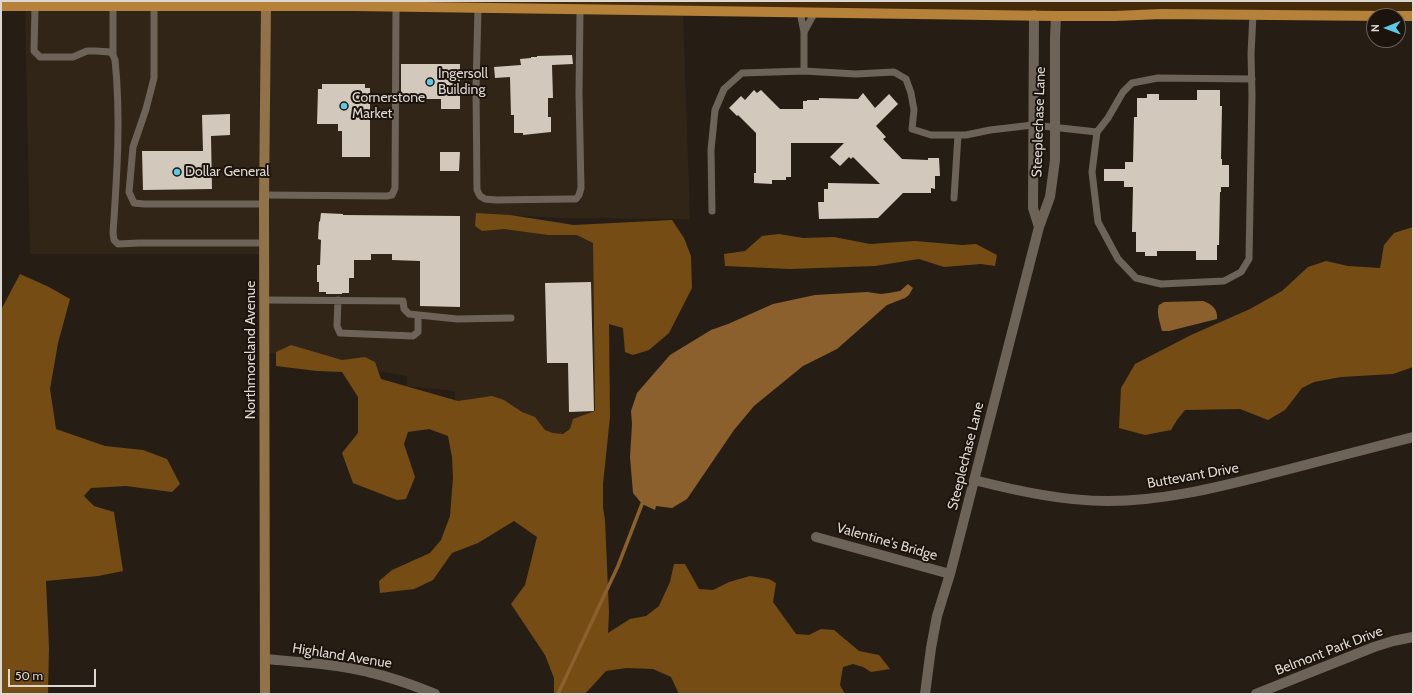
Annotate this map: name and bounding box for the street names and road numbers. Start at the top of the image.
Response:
street label: Steeplechase Lane [1029,66,1049,178]
street label: Northmoreland Avenue [243,281,259,419]
street label: Steeplechase Lane [944,400,988,512]
street label: Buttevant Drive [1146,460,1240,492]
street label: Valentine's Bridge [835,520,939,564]
street label: Belmont Park Drive [1273,623,1385,679]
street label: Highland Avenue [291,640,393,672]

